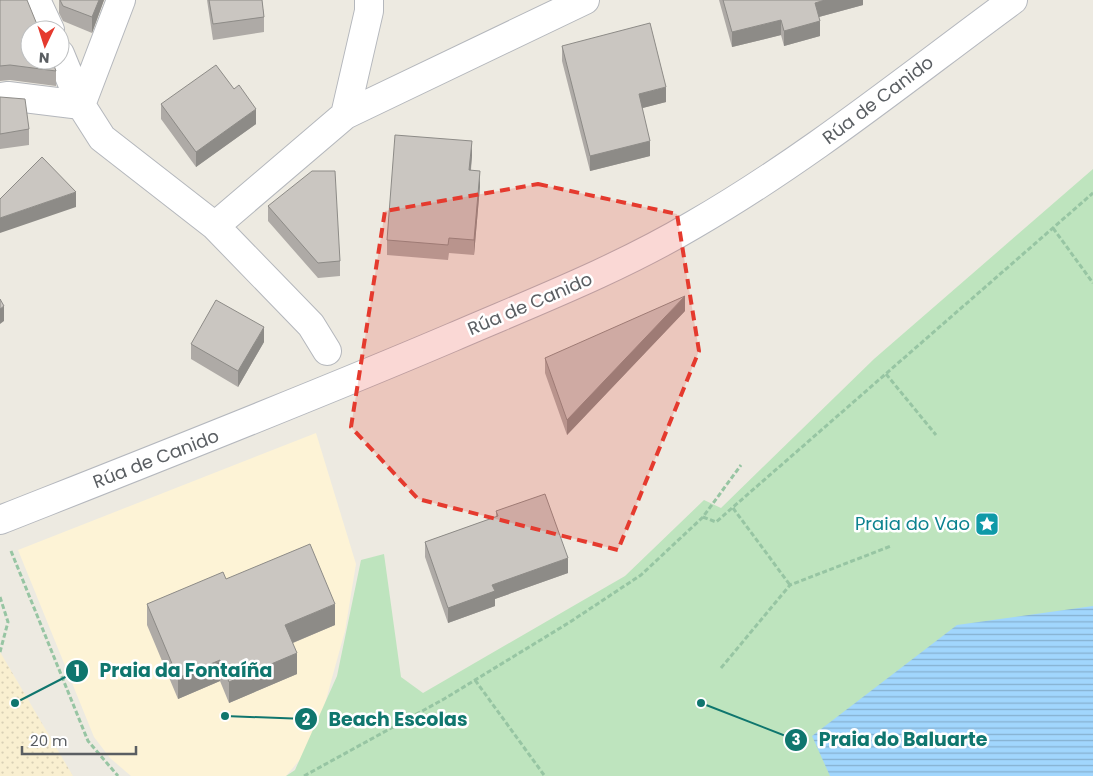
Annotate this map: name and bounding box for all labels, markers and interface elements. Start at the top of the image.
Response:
north arrow [20,20,70,70]
text: N [38,48,50,68]
street label: Rúa de Canido [817,50,938,150]
street label: Rúa de Canido [464,266,596,341]
street label: Rúa de Canido [89,423,223,494]
place label: Praia do Vao [855,511,970,536]
place icon: Praia do Vao [974,511,1000,537]
callout: Praia da Fontaíña [65,654,283,688]
text: Praia da Fontaíña [100,657,272,684]
text: 1 [74,660,80,681]
callout: Beach Escolas [294,702,478,736]
text: Beach Escolas [328,706,468,733]
text: 2 [302,709,311,730]
callout: Praia do Baluarte [784,723,998,757]
scale bar [22,724,136,756]
text: Praia do Baluarte [819,726,988,753]
text: 3 [791,729,801,750]
text: 20 m [30,730,68,751]

